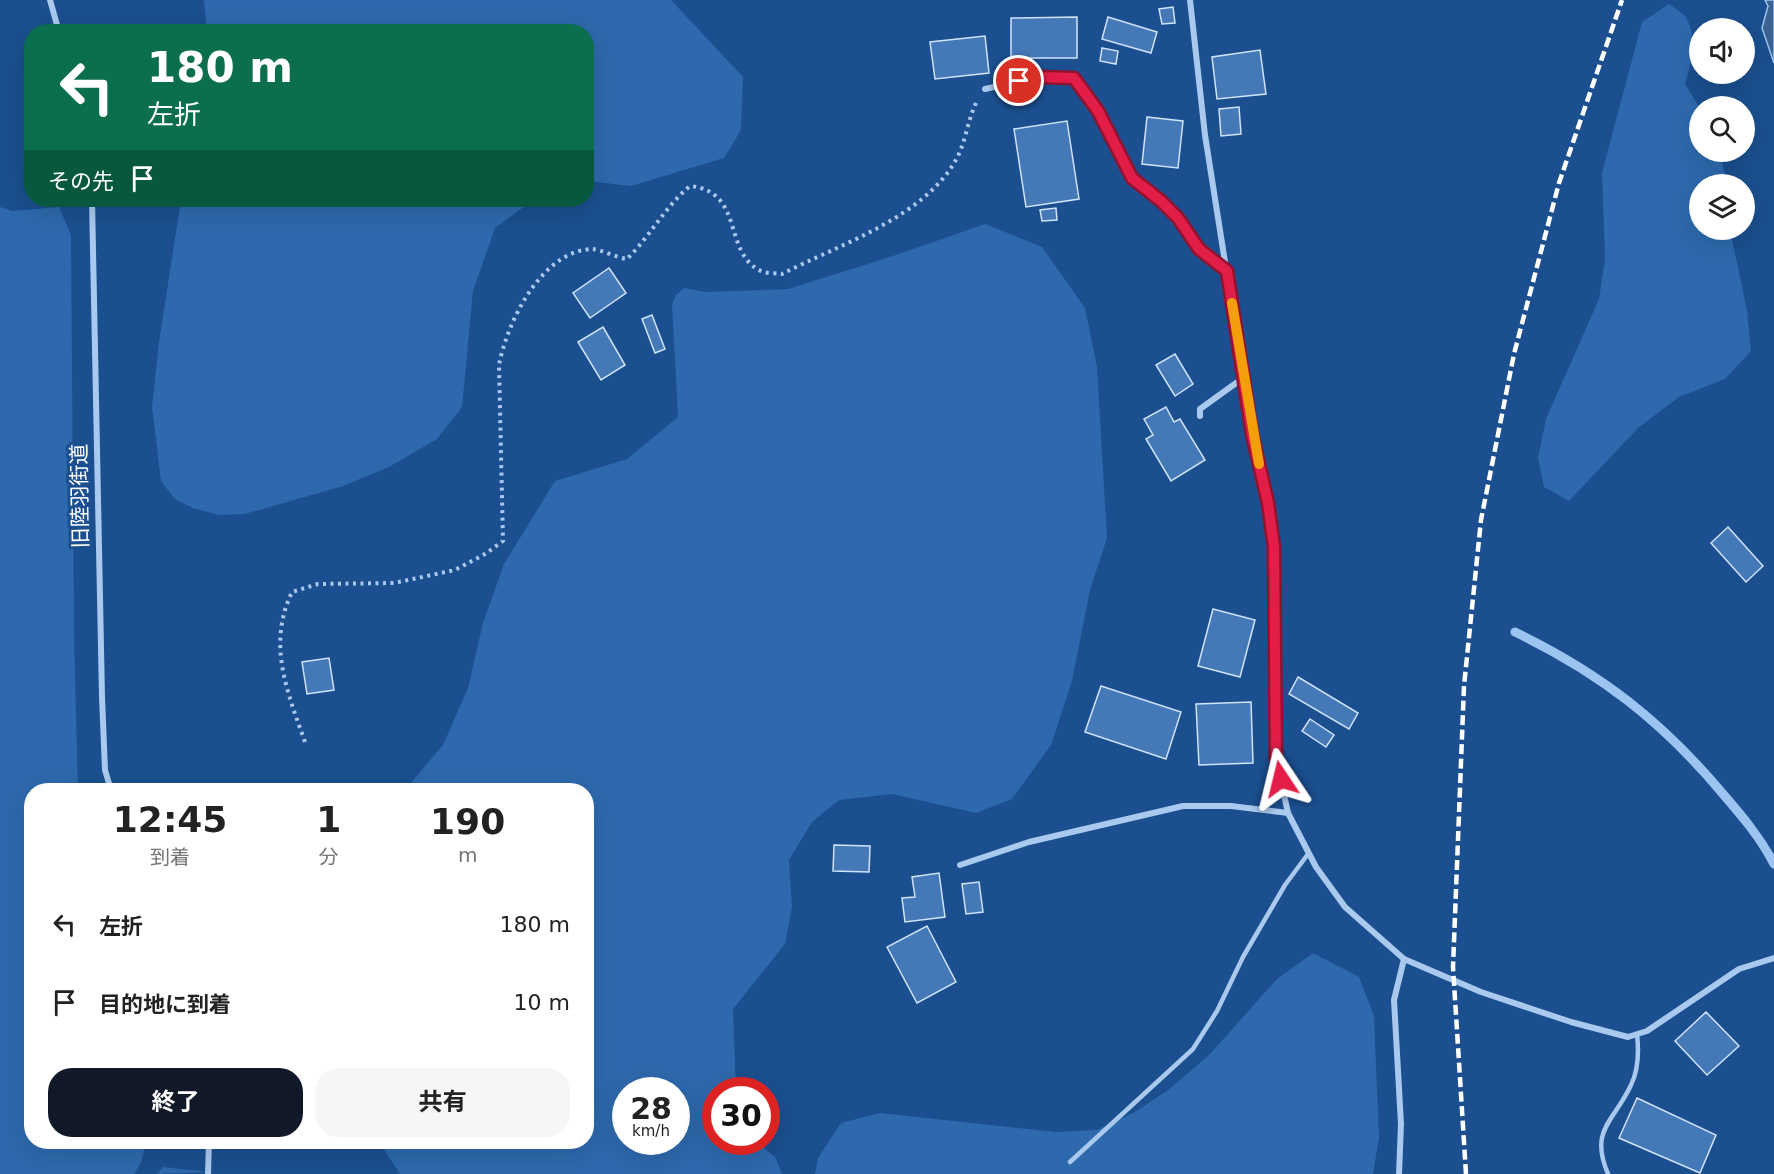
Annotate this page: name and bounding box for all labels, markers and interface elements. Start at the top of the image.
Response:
map controls [1689,18,1755,240]
button: sound [1689,18,1755,84]
text: 180 m [147,43,293,92]
icon: left [48,48,126,126]
pin [993,55,1044,106]
icon: arrive [1002,64,1035,97]
button: search [1689,96,1755,162]
text: 左折 [147,99,201,130]
icon: arrive [126,162,159,195]
text: その先 [48,169,114,194]
button: layers [1689,174,1755,240]
street label: 旧陸羽街道 [67,443,93,549]
position arrow [1249,747,1313,811]
text: 12:45 [113,799,227,840]
text: 1 [316,799,341,840]
text: 190 [430,801,505,842]
text: m [458,843,477,867]
text: 到着 [150,845,190,869]
text: 分 [319,845,339,869]
icon: left [48,908,81,941]
text: 180 m [500,912,570,937]
text: 左折 [99,914,143,939]
icon: arrive [48,986,81,1019]
text: 10 m [514,990,570,1015]
text: 目的地に到着 [99,992,231,1017]
button: 終了 [48,1068,303,1137]
button: 共有 [315,1068,570,1137]
speed limit sign: 30 [702,1077,780,1155]
text: 28 [630,1091,672,1126]
text: km/h [632,1122,670,1140]

